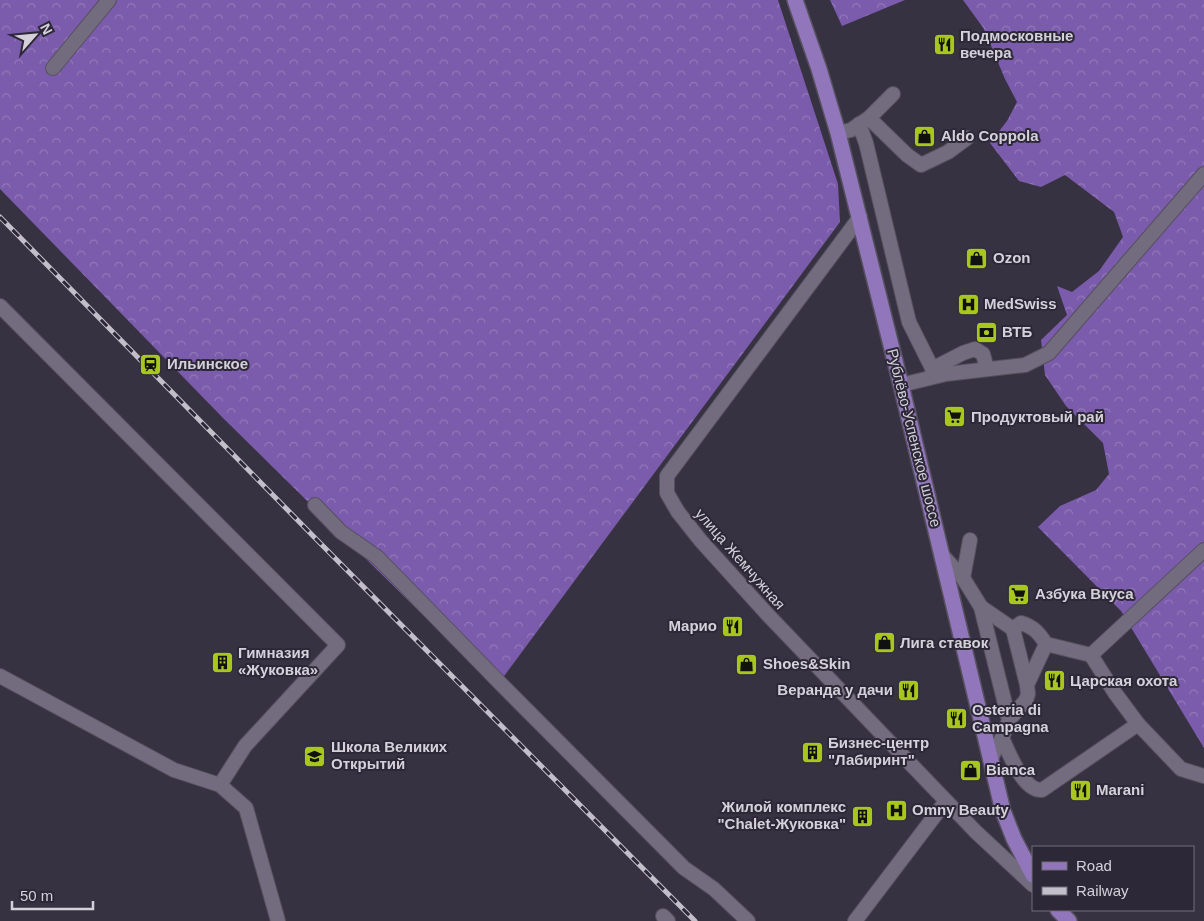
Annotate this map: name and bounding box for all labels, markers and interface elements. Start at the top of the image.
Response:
north arrow [10,10,60,60]
text: N [37,21,56,37]
place label: Подмосковные вечера [960,27,1073,61]
restaurant icon: Подмосковные вечера [932,33,956,57]
shop icon: Aldo Coppola [913,124,937,148]
place label: Aldo Coppola [941,127,1039,144]
shop icon: Ozon [965,246,989,270]
place label: Ozon [993,249,1031,266]
hospital icon: MedSwiss [956,292,980,316]
place label: MedSwiss [984,295,1057,312]
bank icon: ВТБ [974,320,998,344]
place label: ВТБ [1002,323,1032,340]
street label: Рублёво-Успенское шоссе [884,347,945,529]
station icon: Ильинское [139,352,163,376]
place label: Ильинское [167,355,248,372]
supermarket icon: Продуктовый рай [943,405,967,429]
place label: Продуктовый рай [971,408,1104,425]
street label: улица Жемчужная [692,505,789,613]
supermarket icon: Азбука Вкуса [1007,582,1031,606]
place label: Азбука Вкуса [1035,585,1134,602]
restaurant icon: Марио [721,614,745,638]
place label: Марио [668,617,717,634]
shop icon: Лига ставок [872,631,896,655]
place label: Лига ставок [900,634,989,651]
place label: Гимназия «Жуковка» [238,644,318,678]
building icon: Гимназия «Жуковка» [210,650,234,674]
shop icon: Shoes&Skin [735,652,759,676]
place label: Shoes&Skin [763,655,851,672]
restaurant icon: Царская охота [1042,669,1066,693]
place label: Царская охота [1070,672,1178,689]
restaurant icon: Веранда у дачи [897,678,921,702]
place label: Веранда у дачи [777,681,893,698]
place label: Osteria di Campagna [972,701,1049,735]
restaurant icon: Osteria di Campagna [944,707,968,731]
place label: Бизнес-центр "Лабиринт" [828,734,929,768]
place label: Школа Великих Открытий [331,738,448,772]
building icon: Бизнес-центр "Лабиринт" [800,740,824,764]
school or university icon: Школа Великих Открытий [303,744,327,768]
shop icon: Bianca [958,758,982,782]
place label: Bianca [986,761,1036,778]
restaurant icon: Marani [1068,778,1092,802]
place label: Marani [1096,781,1144,798]
place label: Жилой комплекс "Chalet-Жуковка" [717,798,846,832]
hospital icon: Omny Beauty [884,798,908,822]
place label: Omny Beauty [912,801,1009,818]
building icon: Жилой комплекс "Chalet-Жуковка" [850,804,874,828]
legend [1032,846,1194,911]
text: Road [1076,857,1112,874]
scale bar [12,878,94,910]
text: Railway [1076,882,1129,899]
text: 50 m [20,887,53,904]

